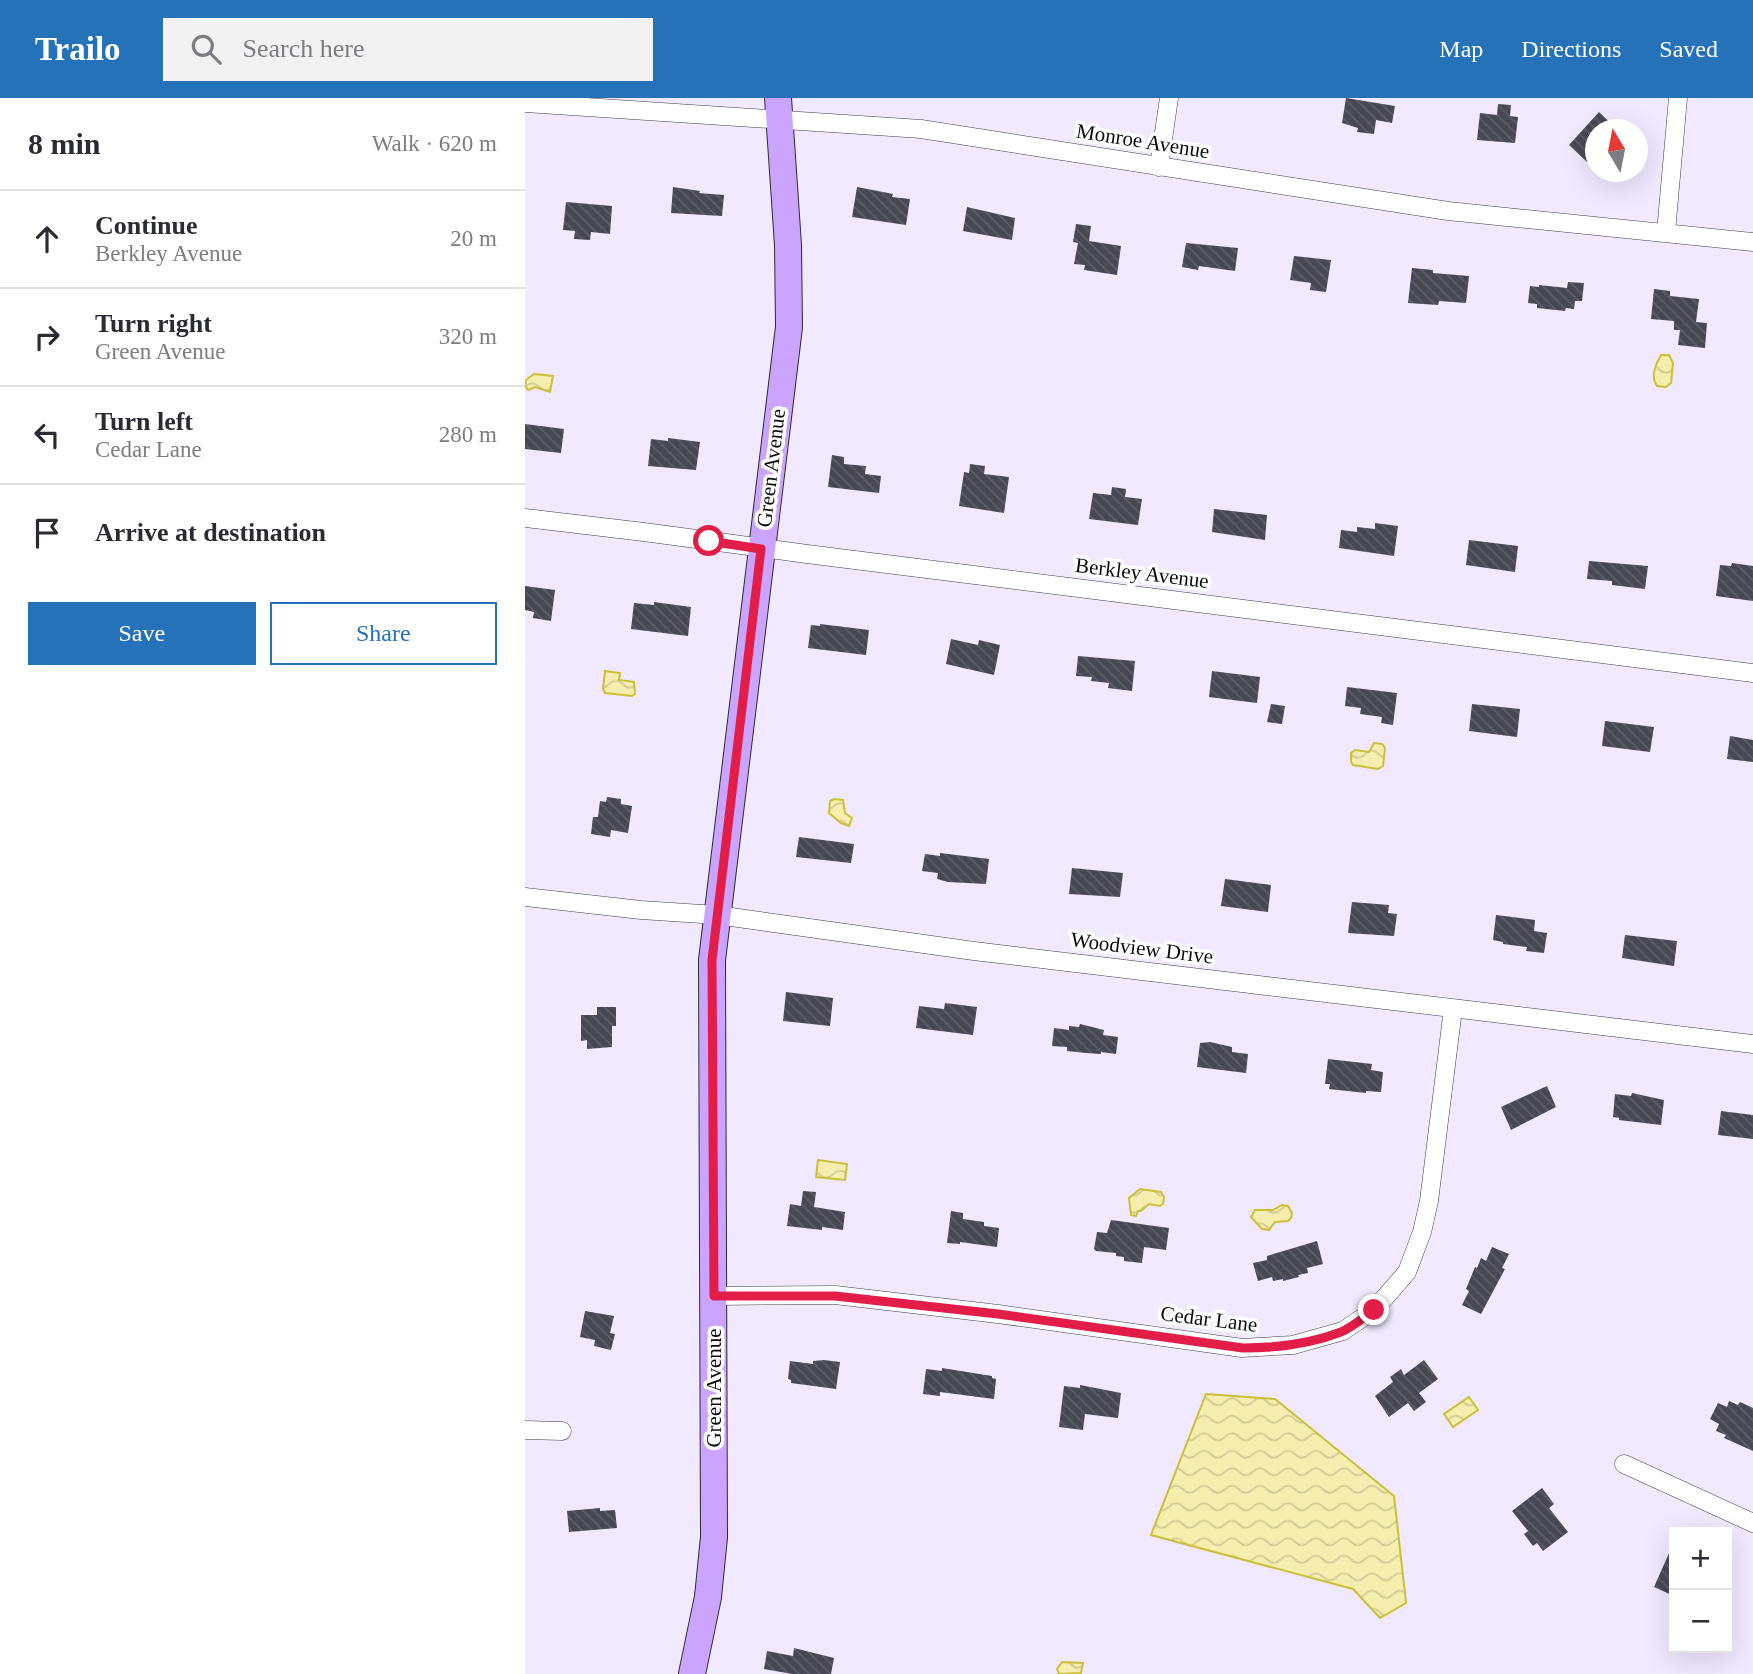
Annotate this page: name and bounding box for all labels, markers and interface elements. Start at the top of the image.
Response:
search box [163,18,653,81]
icon: search [187,30,225,68]
text: Trailo [35,31,121,67]
text: Search here [243,34,365,63]
text: Map [1439,36,1483,62]
text: Directions [1521,36,1621,62]
text: Saved [1659,36,1718,62]
street label: Monroe Avenue [1075,119,1211,163]
north arrow [1585,119,1648,182]
text: 8 min [28,127,101,160]
text: Walk · 620 m [372,131,497,156]
text: Continue [95,211,198,240]
icon: ahead [28,220,66,258]
text: 20 m [450,226,497,251]
text: Berkley Avenue [95,241,242,266]
text: Turn right [95,309,212,338]
icon: right [28,318,66,356]
text: 320 m [439,324,497,349]
text: Green Avenue [95,339,226,364]
text: Turn left [95,407,193,436]
street label: Green Avenue [752,407,790,529]
icon: left [28,416,66,454]
text: 280 m [439,422,497,447]
text: Cedar Lane [95,437,202,462]
icon: arrive [28,514,66,552]
text: Arrive at destination [95,518,326,547]
route start [693,525,724,556]
street label: Berkley Avenue [1074,553,1210,593]
button: Save [28,602,256,665]
button: Share [270,602,497,665]
street label: Woodview Drive [1069,927,1215,969]
route end [1358,1294,1389,1325]
street label: Cedar Lane [1159,1301,1259,1337]
street label: Green Avenue [702,1328,726,1448]
map controls [1669,1527,1732,1653]
button: + [1669,1527,1732,1590]
button: − [1669,1590,1732,1653]

